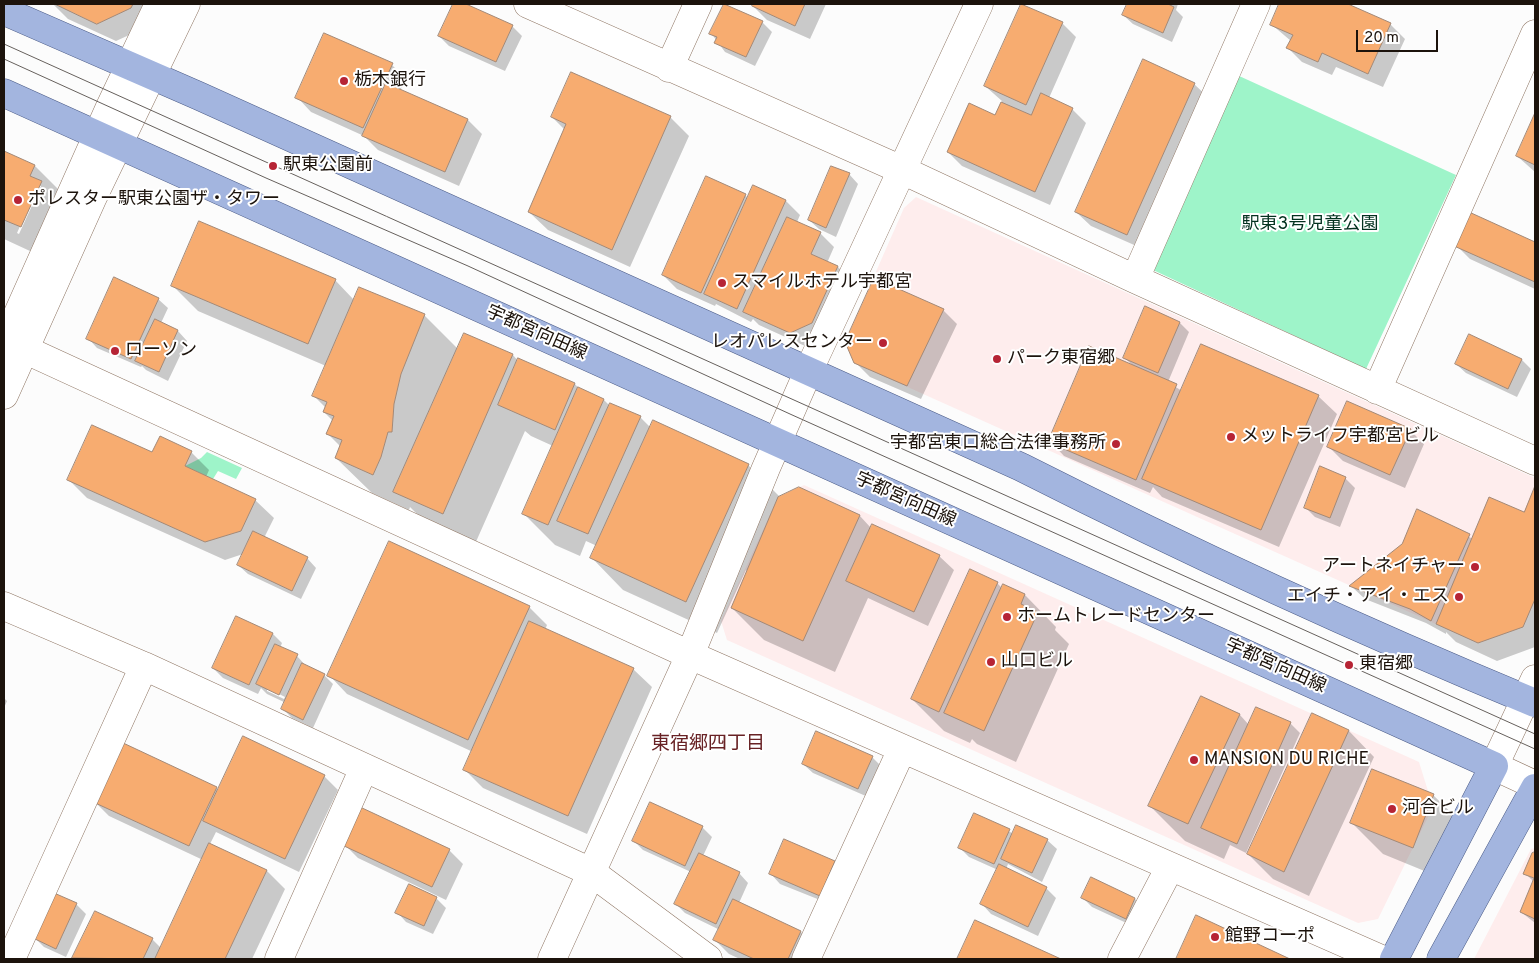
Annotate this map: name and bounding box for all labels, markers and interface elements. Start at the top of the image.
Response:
scale bar [1359,20,1442,52]
text: 20 m [1364,29,1399,48]
place label: 栃木銀行 [354,70,426,92]
marker: 栃木銀行 [338,75,350,87]
place label: 駅東公園前 [283,155,373,177]
marker: 駅東公園前 [267,160,279,172]
place label: ポレスター駅東公園ザ・タワー [28,189,280,211]
marker: ポレスター駅東公園ザ・タワー [12,194,24,206]
park label: 駅東3号児童公園 [1242,214,1378,236]
place label: スマイルホテル宇都宮 [732,272,912,294]
marker: スマイルホテル宇都宮 [716,277,728,289]
street label: 宇都宮向田線 [482,302,590,366]
place label: レオパレスセンター [711,332,873,354]
marker: レオパレスセンター [877,337,889,349]
place label: ローソン [125,340,197,362]
marker: ローソン [109,345,121,357]
place label: パーク東宿郷 [1007,348,1115,370]
marker: パーク東宿郷 [991,353,1003,365]
place label: メットライフ宇都宮ビル [1241,426,1439,448]
marker: メットライフ宇都宮ビル [1225,431,1237,443]
place label: 宇都宮東口総合法律事務所 [890,433,1106,455]
marker: 宇都宮東口総合法律事務所 [1110,438,1122,450]
street label: 宇都宮向田線 [851,469,959,533]
place label: アートネイチャー [1322,556,1465,578]
marker: アートネイチャー [1469,561,1481,573]
place label: エイチ・アイ・エス [1287,586,1449,608]
marker: エイチ・アイ・エス [1453,591,1465,603]
place label: ホームトレードセンター [1017,606,1215,628]
marker: ホームトレードセンター [1001,611,1013,623]
street label: 宇都宮向田線 [1221,635,1329,699]
place label: 山口ビル [1001,651,1073,673]
place label: 東宿郷 [1359,654,1413,676]
marker: 山口ビル [985,656,997,668]
marker: 東宿郷 [1343,659,1355,671]
district label: 東宿郷四丁目 [651,734,765,756]
place label: MANSION DU RICHE [1204,749,1369,771]
marker: MANSION DU RICHE [1188,754,1200,766]
place label: 河合ビル [1402,798,1474,820]
marker: 河合ビル [1386,803,1398,815]
place label: 館野コーポ [1225,926,1315,948]
marker: 館野コーポ [1209,931,1221,943]

